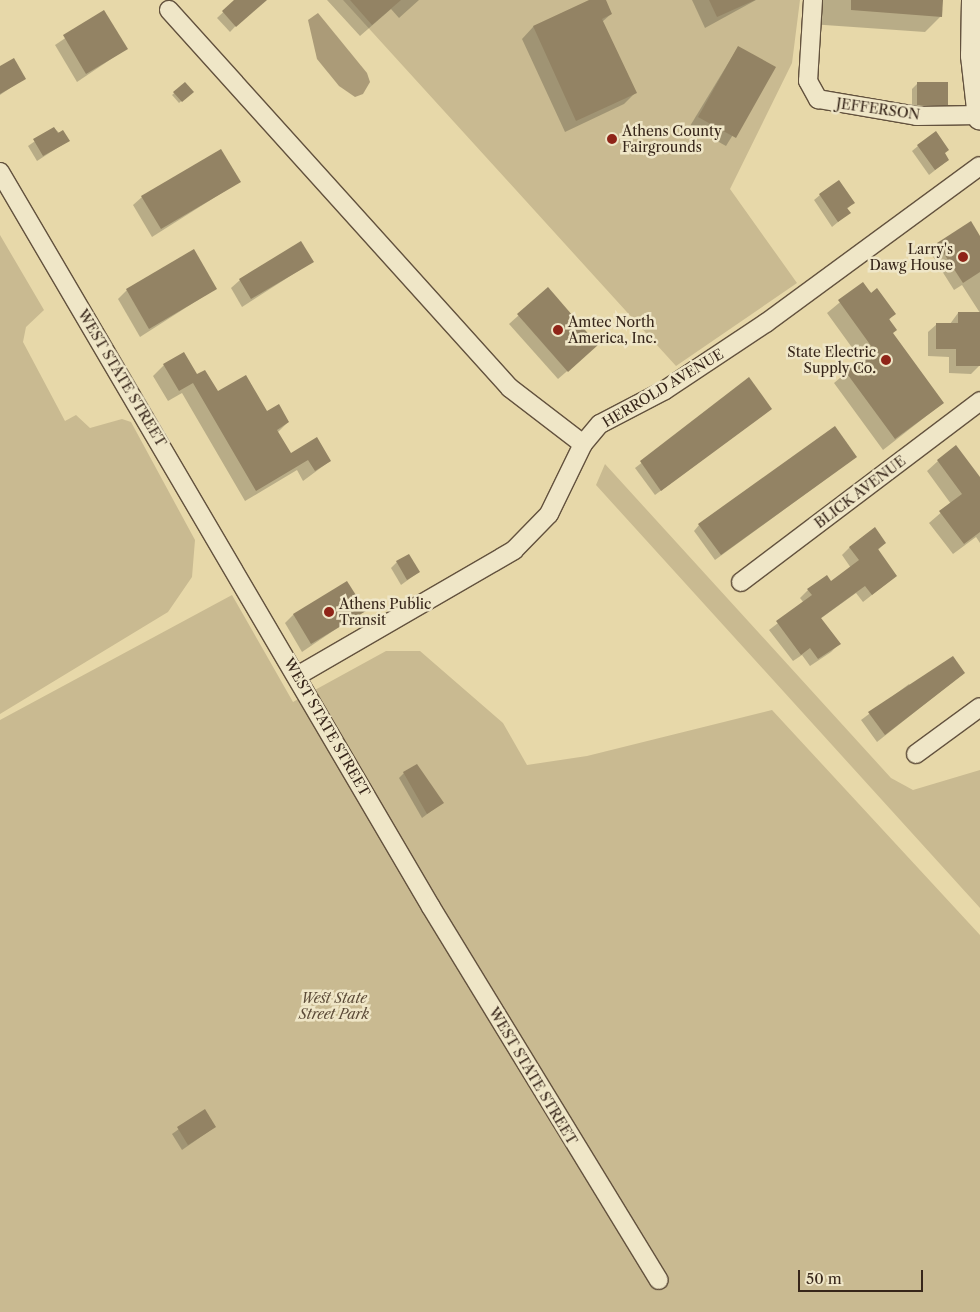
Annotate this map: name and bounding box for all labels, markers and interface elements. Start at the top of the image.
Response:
street label: JEFFERSON [835,95,921,123]
place label: Athens County Fairgrounds [622,123,722,156]
marker: Athens County Fairgrounds [606,133,618,145]
place label: Larry's Dawg House [869,241,953,274]
marker: Larry's Dawg House [957,251,969,263]
street label: WEST STATE STREET [74,306,170,450]
place label: Amtec North America, Inc. [568,314,657,347]
marker: Amtec North America, Inc. [552,324,564,336]
place label: State Electric Supply Co. [787,344,876,377]
street label: HERROLD AVENUE [599,345,727,431]
marker: State Electric Supply Co. [880,354,892,366]
street label: BLICK AVENUE [811,452,909,532]
place label: Athens Public Transit [339,596,431,628]
marker: Athens Public Transit [323,606,335,618]
street label: WEST STATE STREET [280,655,374,799]
park label: West State Street Park [299,990,369,1022]
street label: WEST STATE STREET [485,1004,581,1148]
scale bar [800,1260,925,1292]
text: 50 m [806,1269,842,1288]

